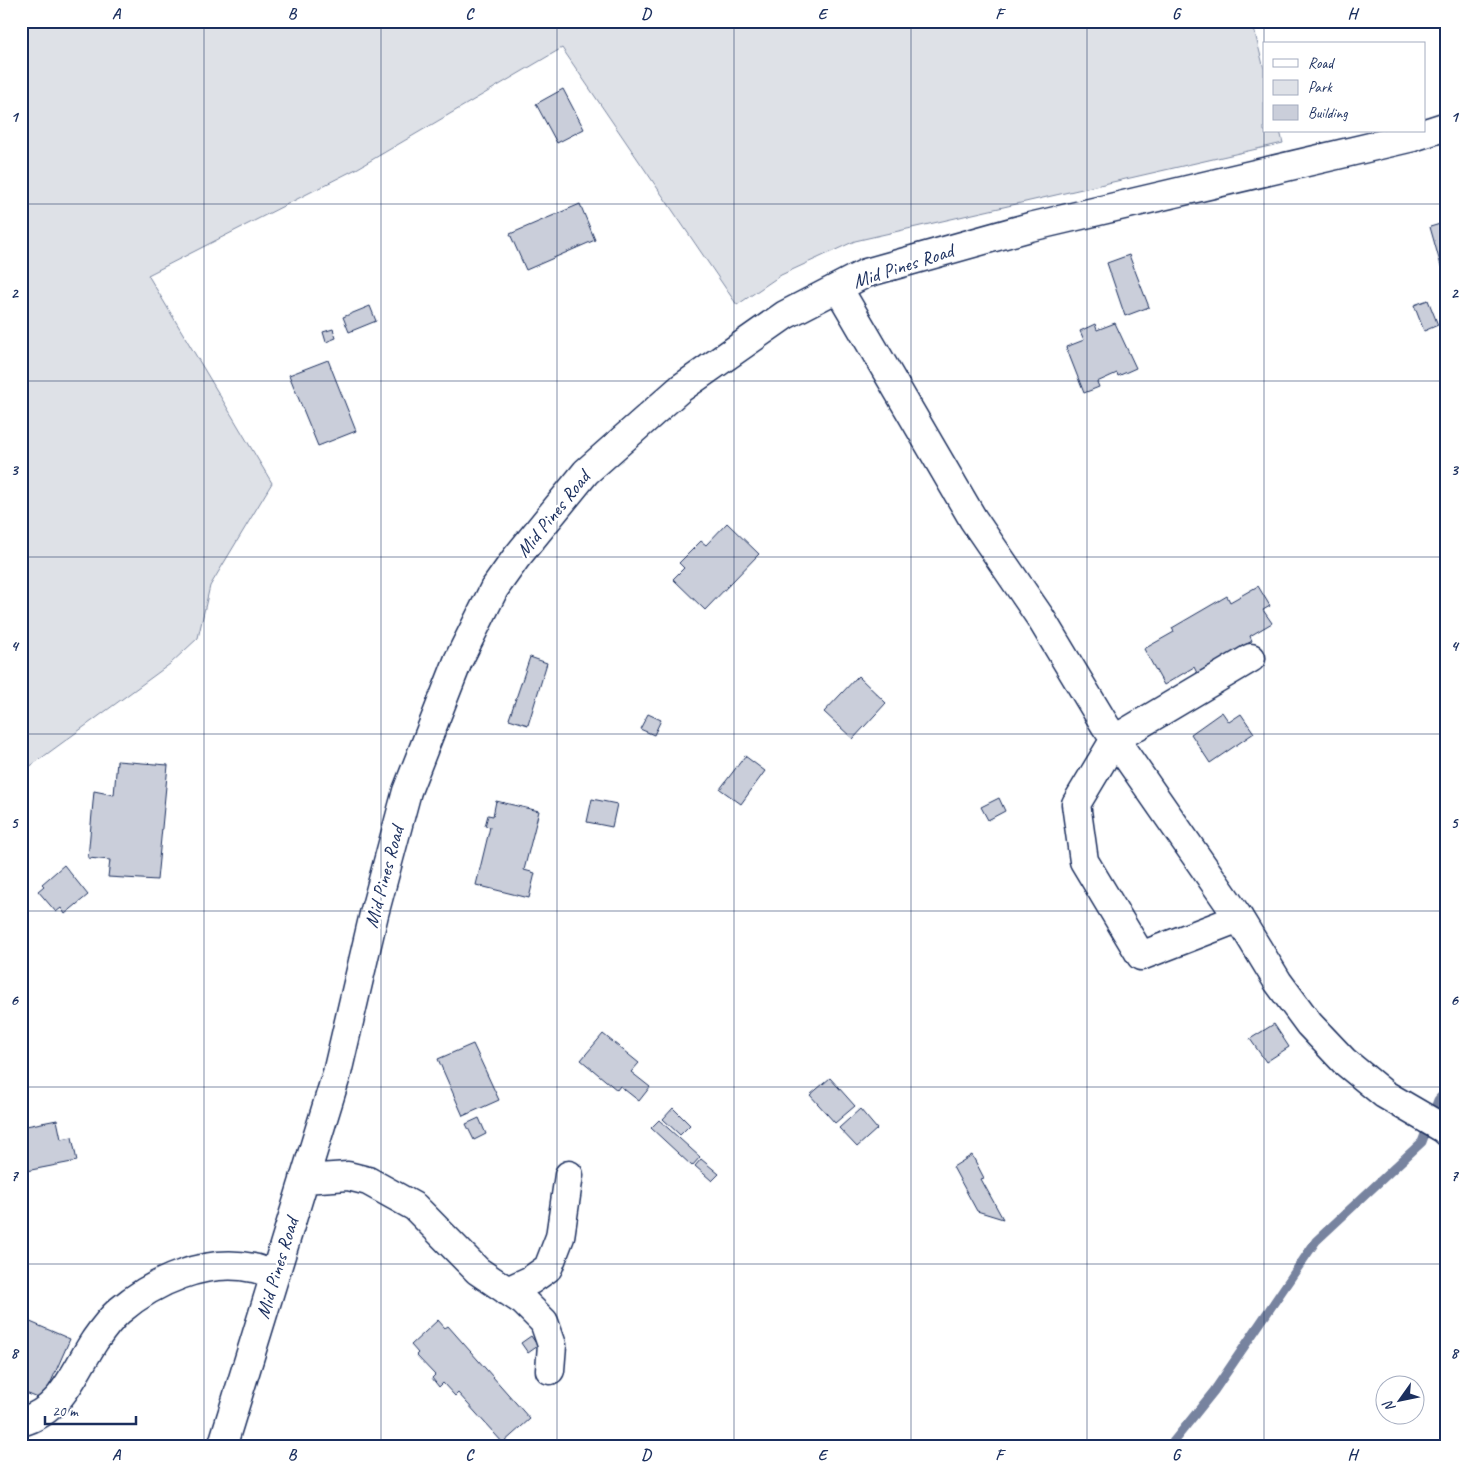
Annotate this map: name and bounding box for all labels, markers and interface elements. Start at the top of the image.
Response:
text: A [112,4,122,24]
text: B [288,4,298,24]
text: C [465,4,475,24]
text: D [641,4,652,24]
text: E [818,4,829,24]
text: F [995,4,1006,24]
text: G [1172,4,1182,24]
text: H [1347,4,1359,24]
legend [1263,42,1426,132]
text: Road [1308,54,1335,73]
text: Park [1308,78,1333,97]
text: Building [1308,104,1348,123]
text: 1 [10,107,19,127]
text: 1 [1450,107,1459,127]
street label: Mid Pines Road [850,237,959,294]
text: 2 [10,283,19,303]
text: 2 [1450,283,1459,303]
text: 3 [10,460,19,480]
text: 3 [1450,460,1459,480]
street label: Mid Pines Road [511,463,597,562]
text: 4 [10,636,19,656]
text: 4 [1450,636,1459,656]
text: 5 [11,813,20,833]
text: 5 [1451,813,1460,833]
street label: Mid Pines Road [358,820,410,931]
text: 6 [10,990,19,1010]
text: 6 [1450,990,1459,1010]
text: 7 [10,1166,19,1186]
text: 7 [1450,1166,1459,1186]
street label: Mid Pines Road [250,1212,305,1321]
text: 8 [10,1343,19,1363]
text: 8 [1450,1343,1459,1363]
north arrow [1376,1376,1426,1426]
scale bar [45,1393,136,1425]
text: N [1379,1397,1399,1415]
text: 20 m [52,1402,79,1421]
text: A [112,1445,122,1465]
text: B [288,1445,298,1465]
text: C [465,1445,475,1465]
text: D [641,1445,652,1465]
text: E [818,1445,829,1465]
text: F [995,1445,1006,1465]
text: G [1172,1445,1182,1465]
text: H [1347,1445,1359,1465]

